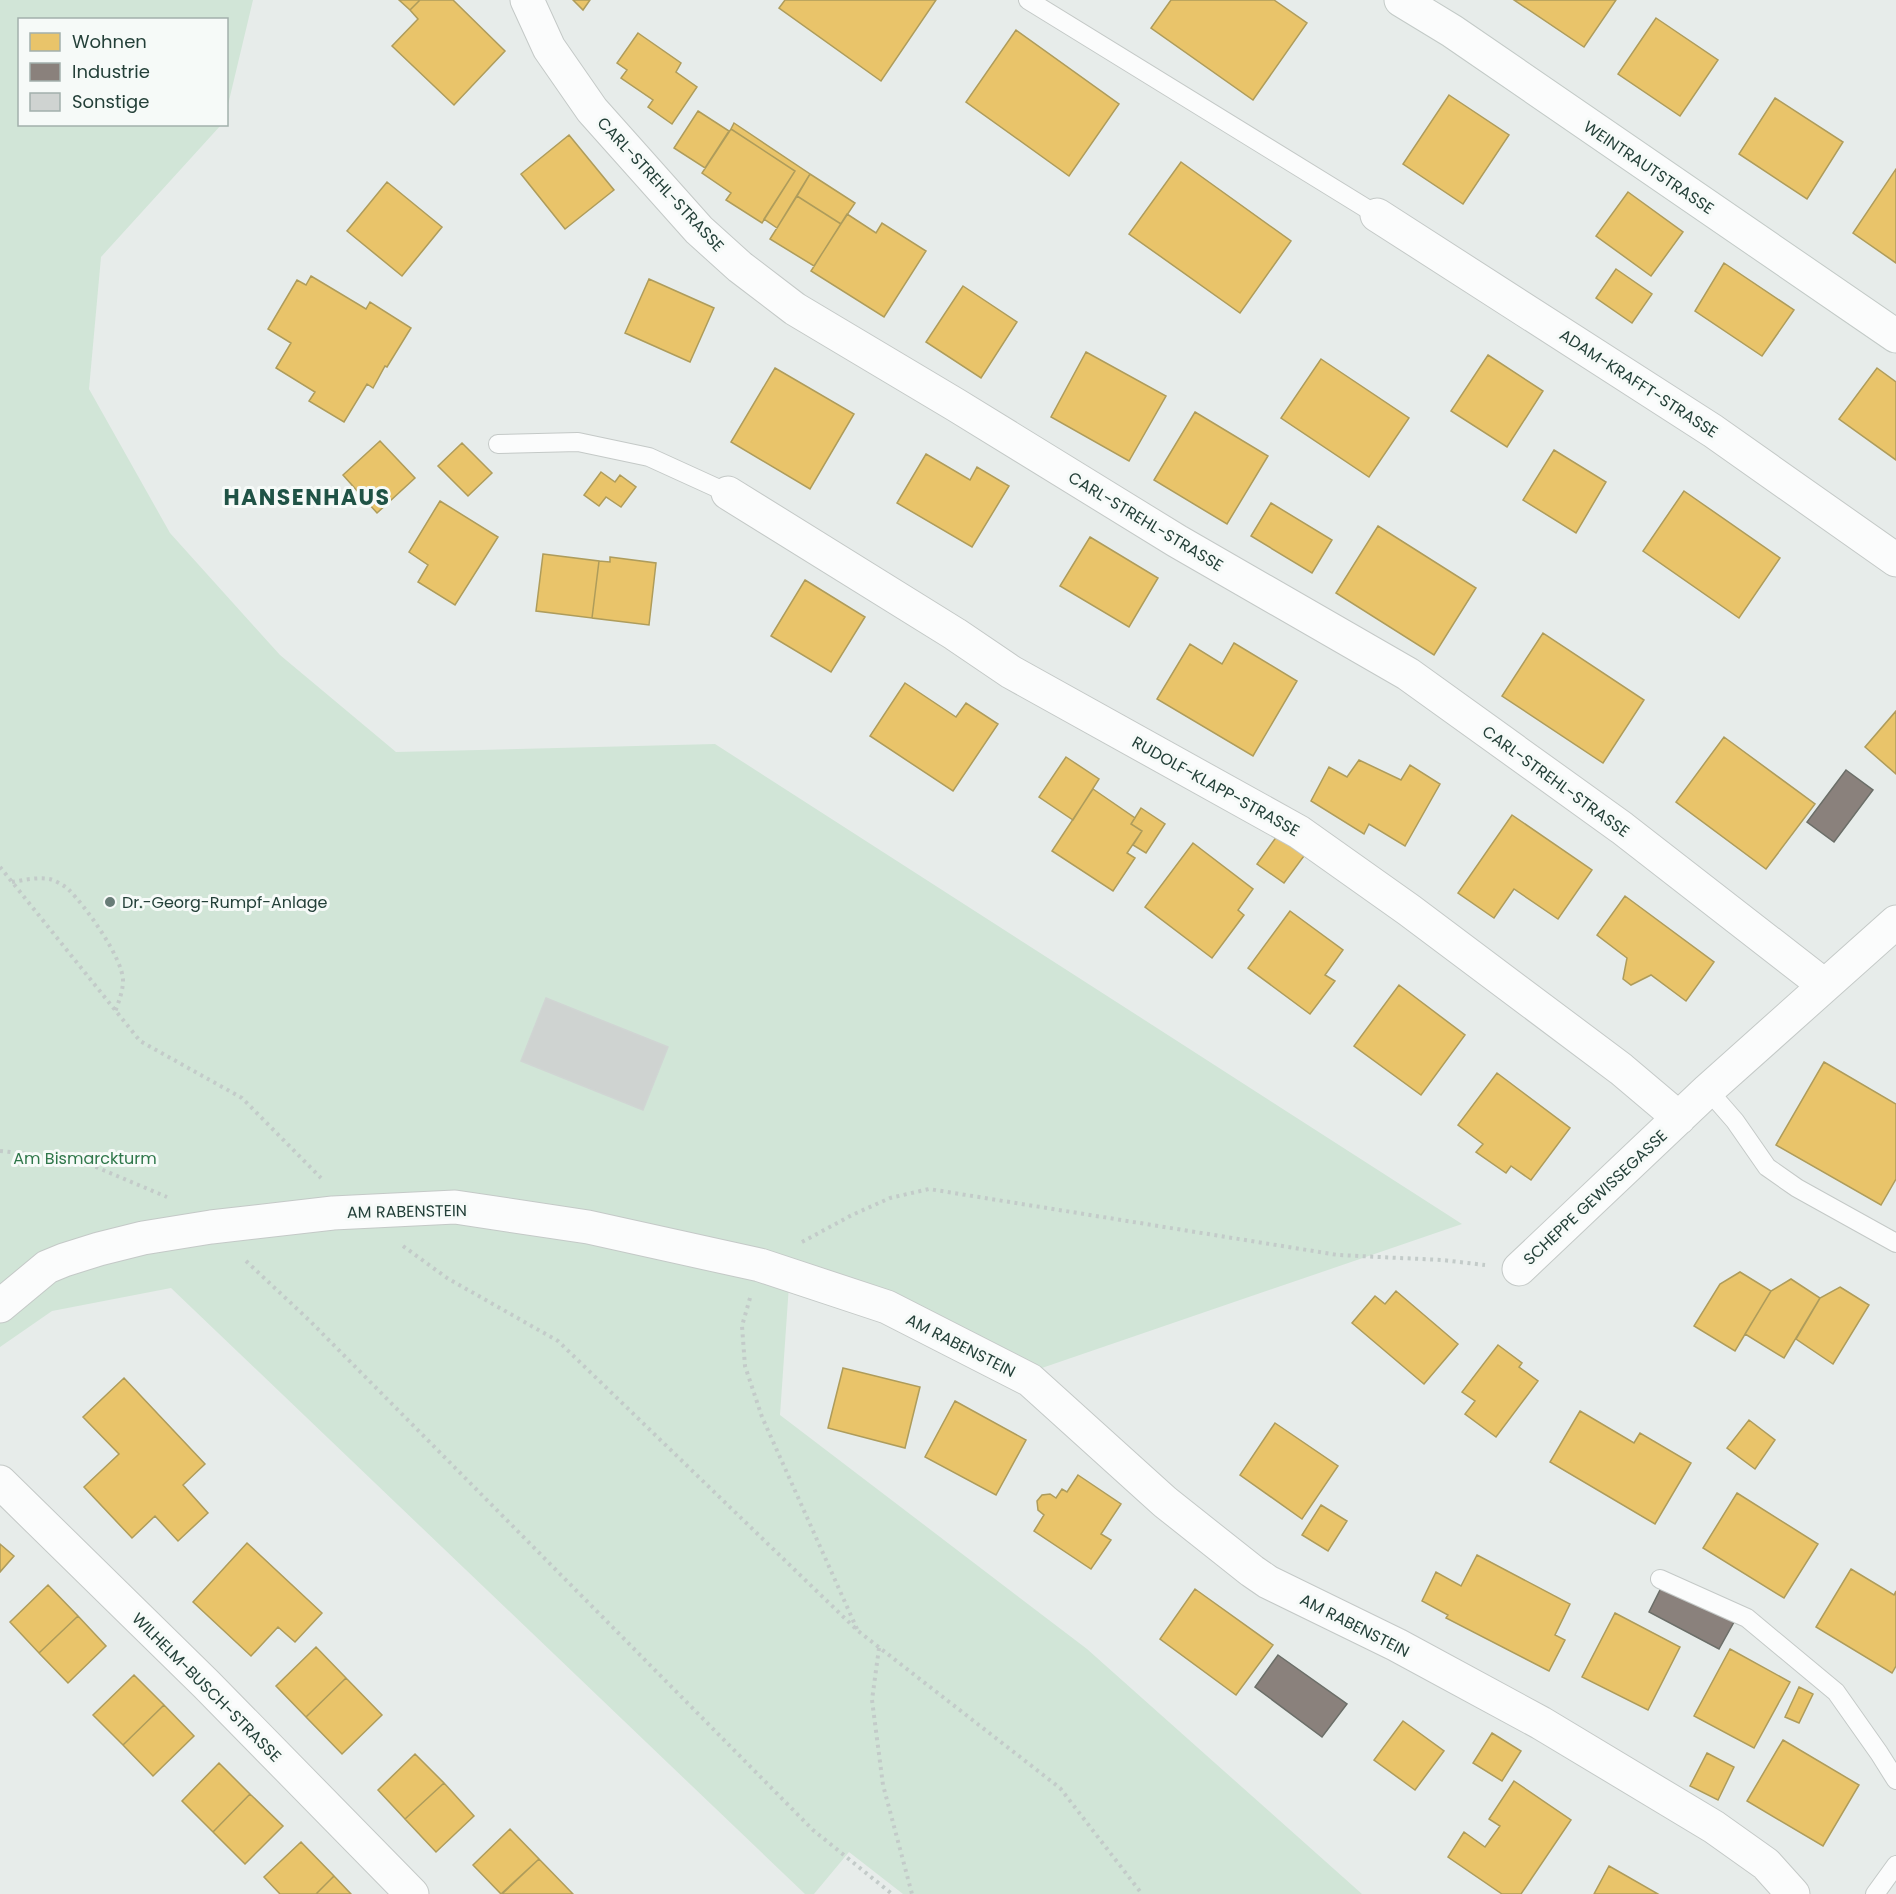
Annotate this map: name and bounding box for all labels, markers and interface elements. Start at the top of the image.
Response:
legend [18,18,228,126]
text: Wohnen [72,29,147,54]
text: Industrie [72,59,150,84]
text: Sonstige [72,89,149,114]
street label: CARL-STREHL-STRASSE [592,112,729,257]
street label: WEINTRAUTSTRASSE [1579,115,1719,220]
street label: ADAM-KRAFFT-STRASSE [1555,323,1722,443]
street label: CARL-STREHL-STRASSE [1064,466,1227,577]
district label: HANSENHAUS [223,482,391,513]
street label: CARL-STREHL-STRASSE [1477,720,1634,843]
street label: RUDOLF-KLAPP-STRASSE [1128,731,1304,842]
place label: Dr.-Georg-Rumpf-Anlage [122,891,328,914]
marker: Dr.-Georg-Rumpf-Anlage [103,895,117,909]
street label: SCHEPPE GEWISSEGASSE [1518,1124,1672,1270]
park label: Am Bismarckturm [13,1147,157,1170]
street label: AM RABENSTEIN [347,1199,467,1224]
street label: AM RABENSTEIN [902,1308,1019,1383]
street label: AM RABENSTEIN [1296,1588,1413,1663]
street label: WILHELM-BUSCH-STRASSE [127,1607,287,1767]

